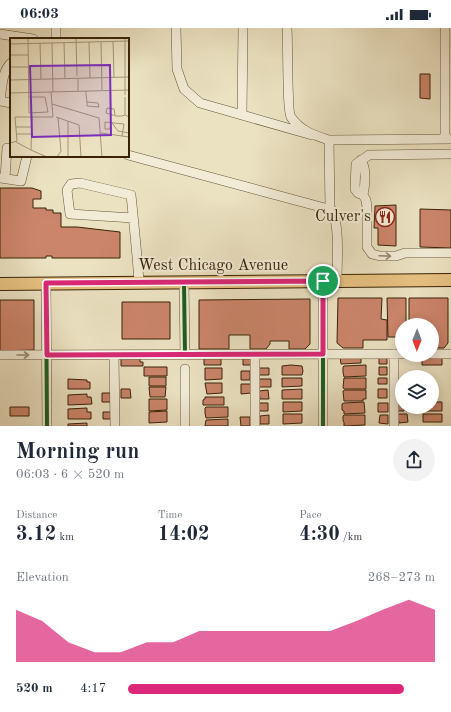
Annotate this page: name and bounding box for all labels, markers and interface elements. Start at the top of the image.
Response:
text: 06:03 [20,7,59,22]
inset map [10,38,129,157]
restaurant icon: Culver's [374,206,396,228]
place label: Culver's [315,209,371,225]
one-way arrow [378,252,391,260]
street label: West Chicago Avenue [138,258,288,274]
pin [306,264,340,298]
icon: arrive [312,270,334,292]
north arrow [395,318,439,362]
map controls [395,318,439,414]
one-way arrow [16,351,29,359]
button: layers [395,370,439,414]
button: share [393,439,435,481]
text: Morning run [16,441,139,463]
text: 06:03 · 6 × 520 m [16,468,124,481]
text: Distance [16,510,57,521]
text: Time [158,510,182,521]
text: Pace [299,510,322,521]
text: 3.12 [16,525,56,545]
text: 14:02 [158,525,210,545]
text: 4:30 [299,525,340,545]
text: km [56,532,74,543]
text: /km [340,532,362,543]
text: Elevation [16,571,69,584]
text: 268–273 m [368,571,435,584]
text: 520 m [16,682,53,695]
text: 4:17 [80,682,106,695]

